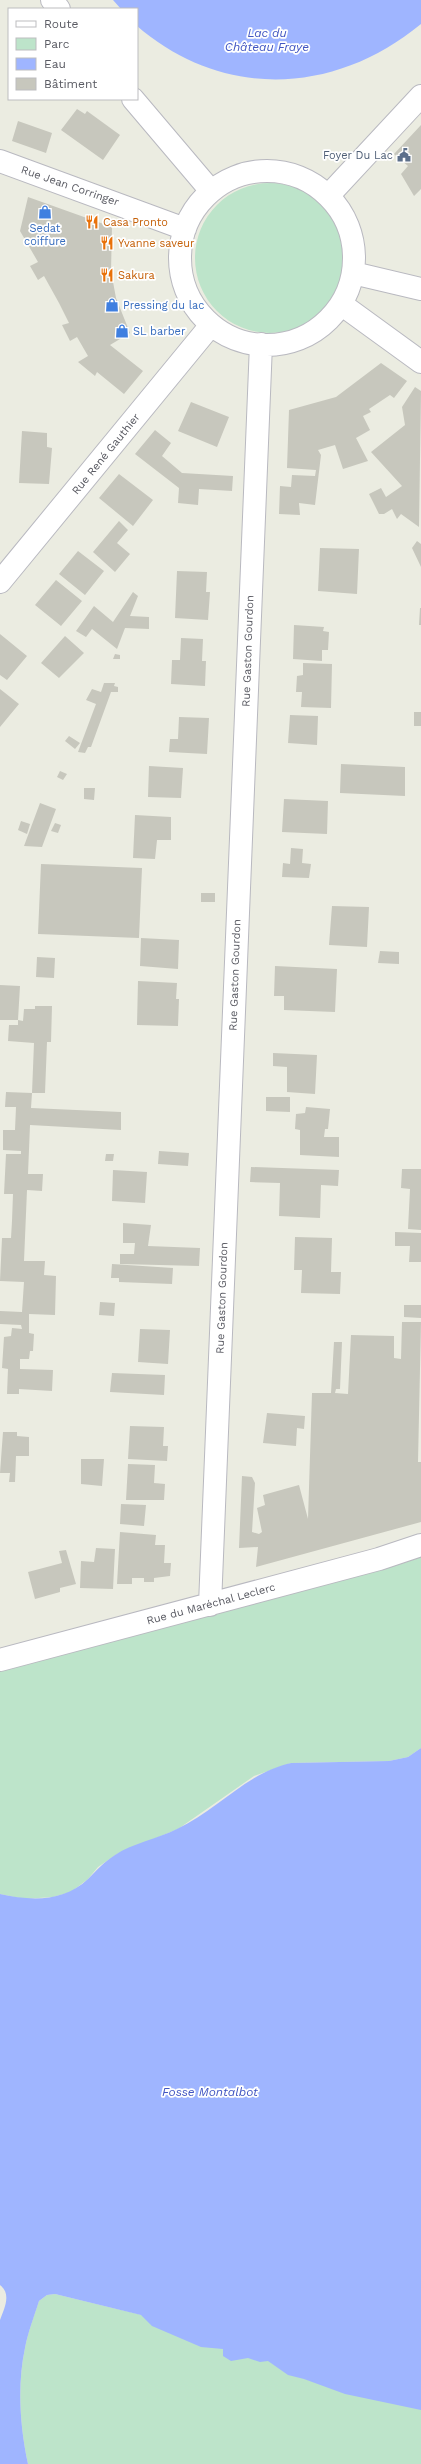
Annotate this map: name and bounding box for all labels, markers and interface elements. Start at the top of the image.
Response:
legend [8,8,138,100]
text: Route [44,17,78,31]
water label: Lac du Château Fraye [225,26,309,54]
text: Parc [44,37,70,51]
text: Eau [44,57,66,71]
text: Bâtiment [44,77,97,91]
public building icon: Foyer Du Lac [396,147,412,163]
place label: Foyer Du Lac [323,149,393,162]
street label: Rue Jean Corringer [19,163,121,209]
shop icon: Sedat coiffure [37,204,53,220]
restaurant icon: Casa Pronto [84,214,100,230]
place label: Casa Pronto [103,216,168,229]
place label: Sedat coiffure [24,222,66,248]
restaurant icon: Yvanne saveur [99,235,115,251]
place label: Yvanne saveur [118,237,195,250]
restaurant icon: Sakura [99,267,115,283]
place label: Sakura [118,269,155,282]
shop icon: Pressing du lac [104,297,120,313]
place label: Pressing du lac [123,299,205,312]
shop icon: SL barber [114,323,130,339]
place label: SL barber [133,325,186,338]
street label: Rue René Gauthier [69,410,143,497]
street label: Rue Gaston Gourdon [240,595,256,707]
street label: Rue Gaston Gourdon [227,919,243,1031]
street label: Rue Gaston Gourdon [214,1242,230,1354]
street label: Rue du Maréchal Leclerc [145,1581,277,1627]
water label: Fosse Montalbot [162,2085,258,2099]

